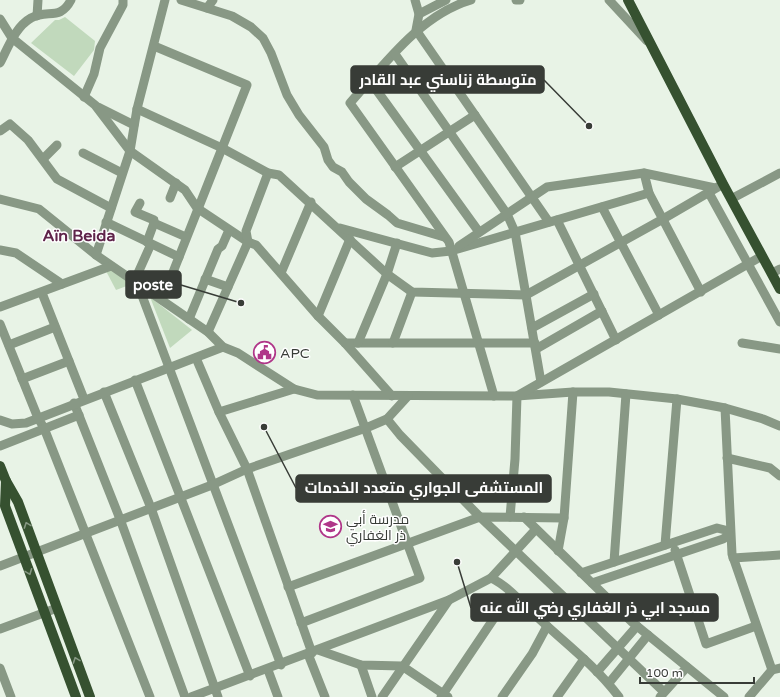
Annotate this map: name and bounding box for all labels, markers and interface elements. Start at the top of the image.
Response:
callout: متوسطة زناسني عبد القادر [351,66,544,93]
text: متوسطة زناسني عبد القادر [358,71,537,92]
district label: Aïn Beida [43,226,115,246]
callout: poste [126,271,181,298]
text: poste [133,276,173,295]
public building icon: APC [252,340,278,366]
place label: APC [280,345,310,362]
callout: المستشفى الجواري متعدد الخدمات [296,475,551,502]
text: المستشفى الجواري متعدد الخدمات [305,479,543,500]
place label: مدرسة أبي ذر الغفاري [346,510,409,547]
school or university icon: مدرسة أبي ذر الغفاري [318,514,344,540]
one-way arrow [23,522,31,529]
one-way arrow [25,568,33,575]
callout: مسجد ابي ذر الغفاري رضي الله عنه [471,594,718,621]
text: مسجد ابي ذر الغفاري رضي الله عنه [480,597,710,620]
one-way arrow [73,657,81,664]
scale bar [640,659,754,685]
text: 100 m [646,666,683,680]

